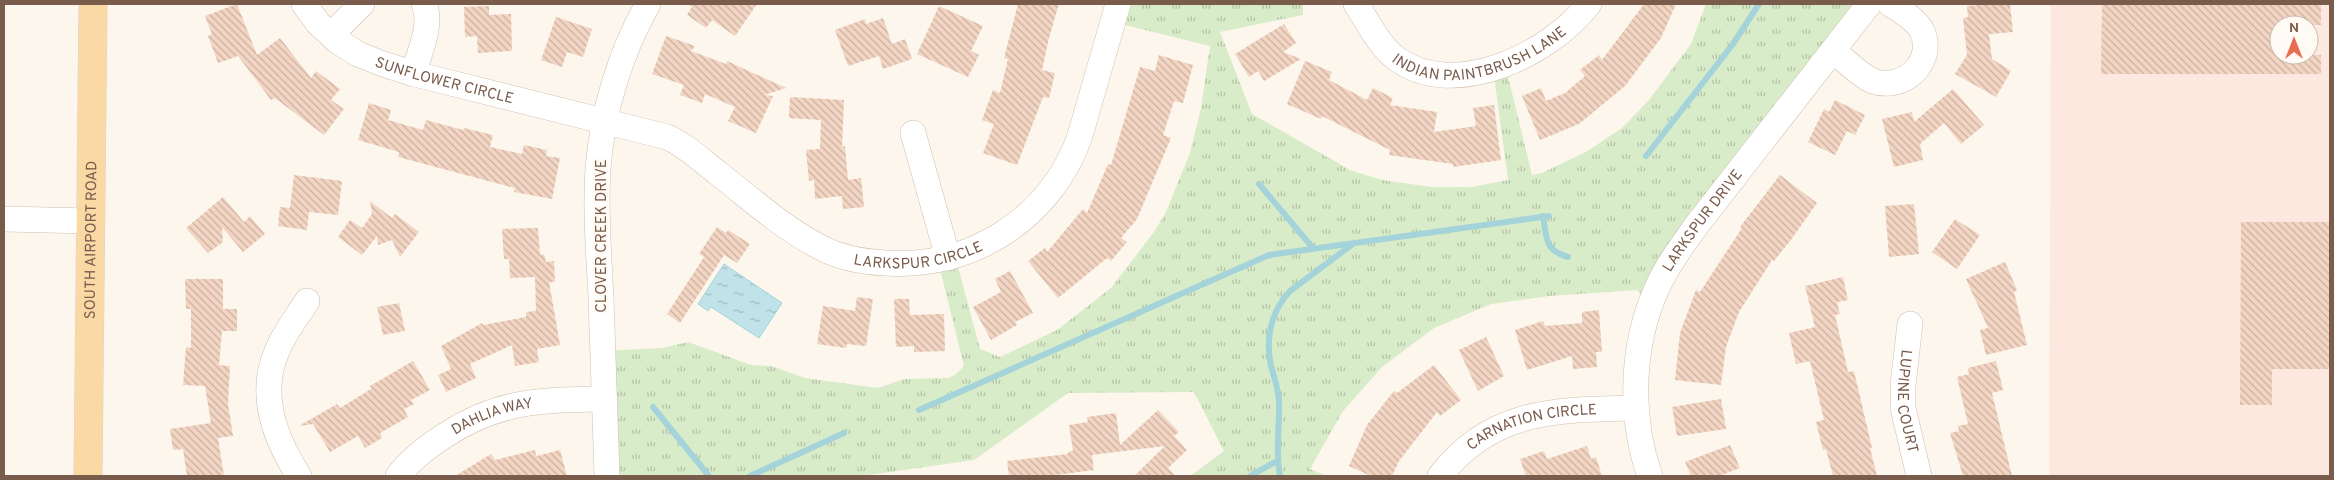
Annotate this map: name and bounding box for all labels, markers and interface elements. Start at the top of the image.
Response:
north arrow [2269,15,2319,65]
text: N [2289,20,2299,37]
street label: INDIAN PAINTBRUSH LANE [1387,23,1571,86]
street label: SUNFLOWER CIRCLE [372,54,515,109]
street label: CLOVER CREEK DRIVE [593,159,612,313]
street label: SOUTH AIRPORT ROAD [82,161,102,319]
street label: LARKSPUR DRIVE [1659,166,1747,276]
street label: LARKSPUR CIRCLE [852,238,986,275]
street label: LUPINE COURT [1892,348,1921,455]
street label: DAHLIA WAY [449,395,535,440]
street label: CARNATION CIRCLE [1463,401,1597,455]

